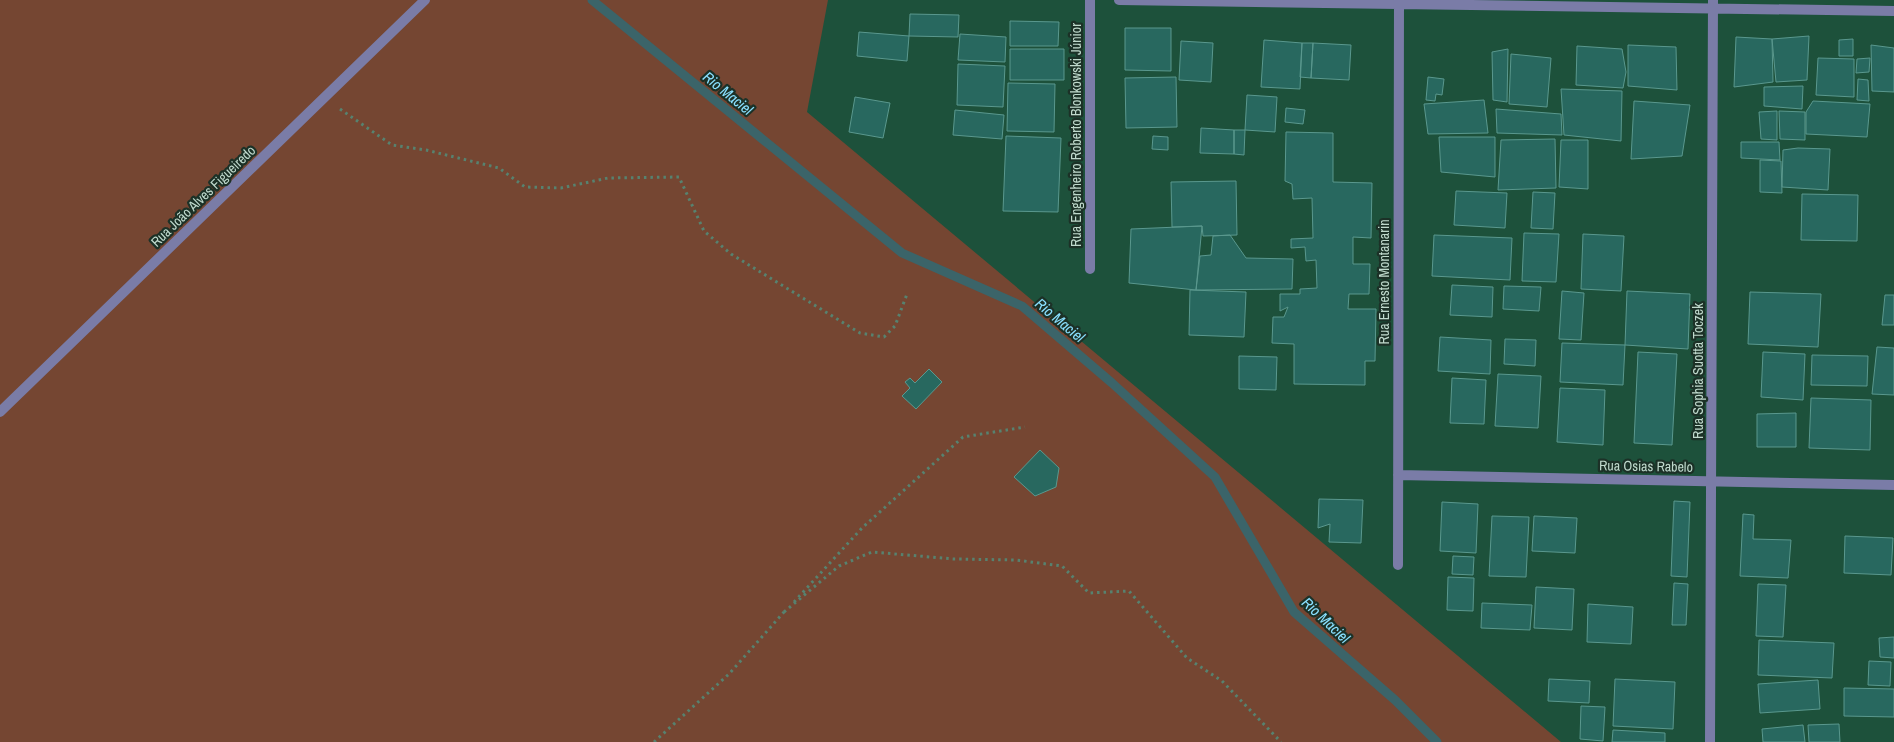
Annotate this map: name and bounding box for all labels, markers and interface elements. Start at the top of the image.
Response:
street label: Rua Engenheiro Roberto Blonkowski Júnior [1067,23,1085,247]
water label: Rio Maciel [699,66,758,120]
street label: Rua João Alves Figueiredo [147,141,259,251]
street label: Rua Ernesto Montanarin [1375,219,1393,345]
water label: Rio Maciel [1031,293,1089,347]
street label: Rua Sophia Suotta Toczek [1689,303,1707,439]
street label: Rua Osias Rabelo [1599,456,1693,476]
water label: Rio Maciel [1297,592,1355,648]

